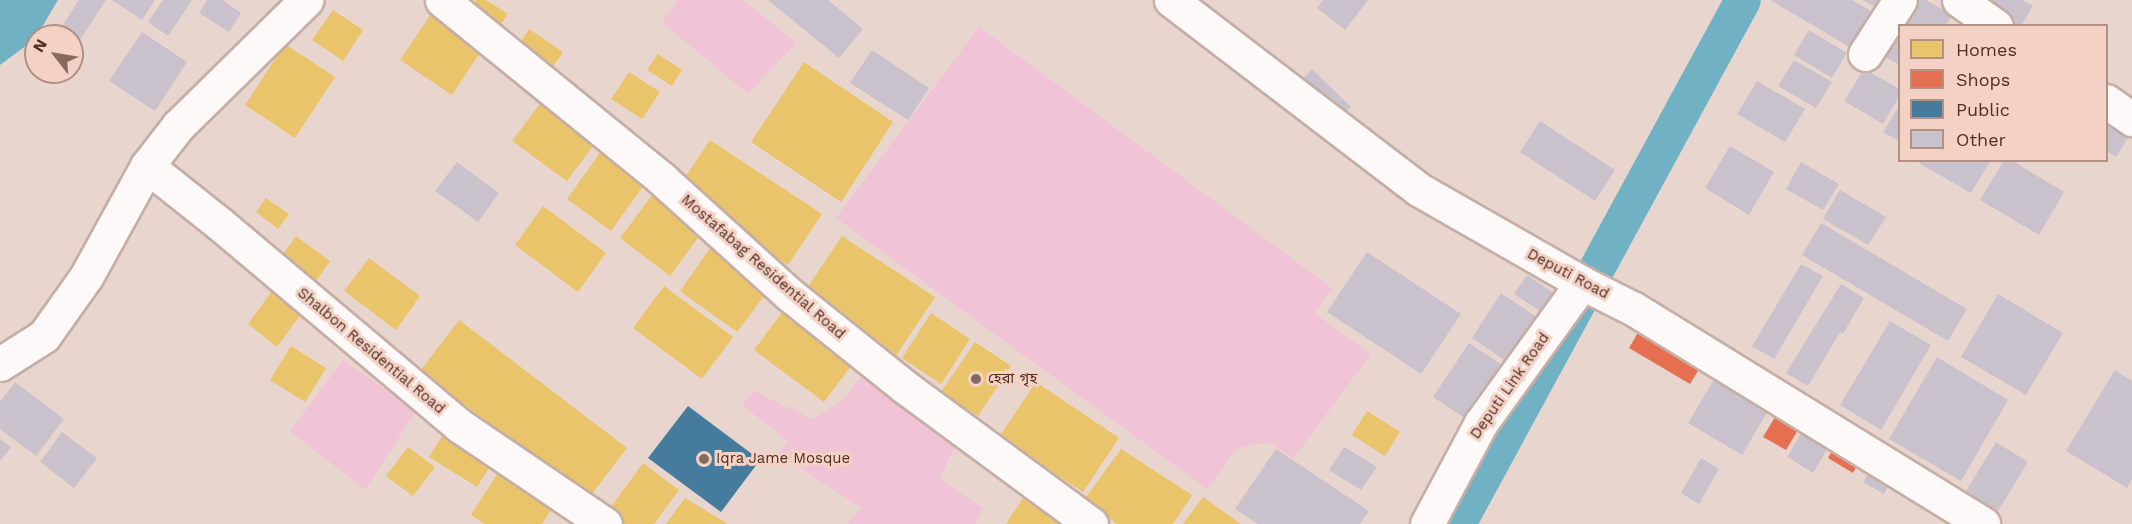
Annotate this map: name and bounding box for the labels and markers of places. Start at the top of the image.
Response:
place label: হেরা গৃহ [988,370,1037,388]
marker: হেরা গৃহ [969,372,983,386]
place label: Iqra Jame Mosque [716,450,851,468]
marker: Iqra Jame Mosque [697,452,711,466]

